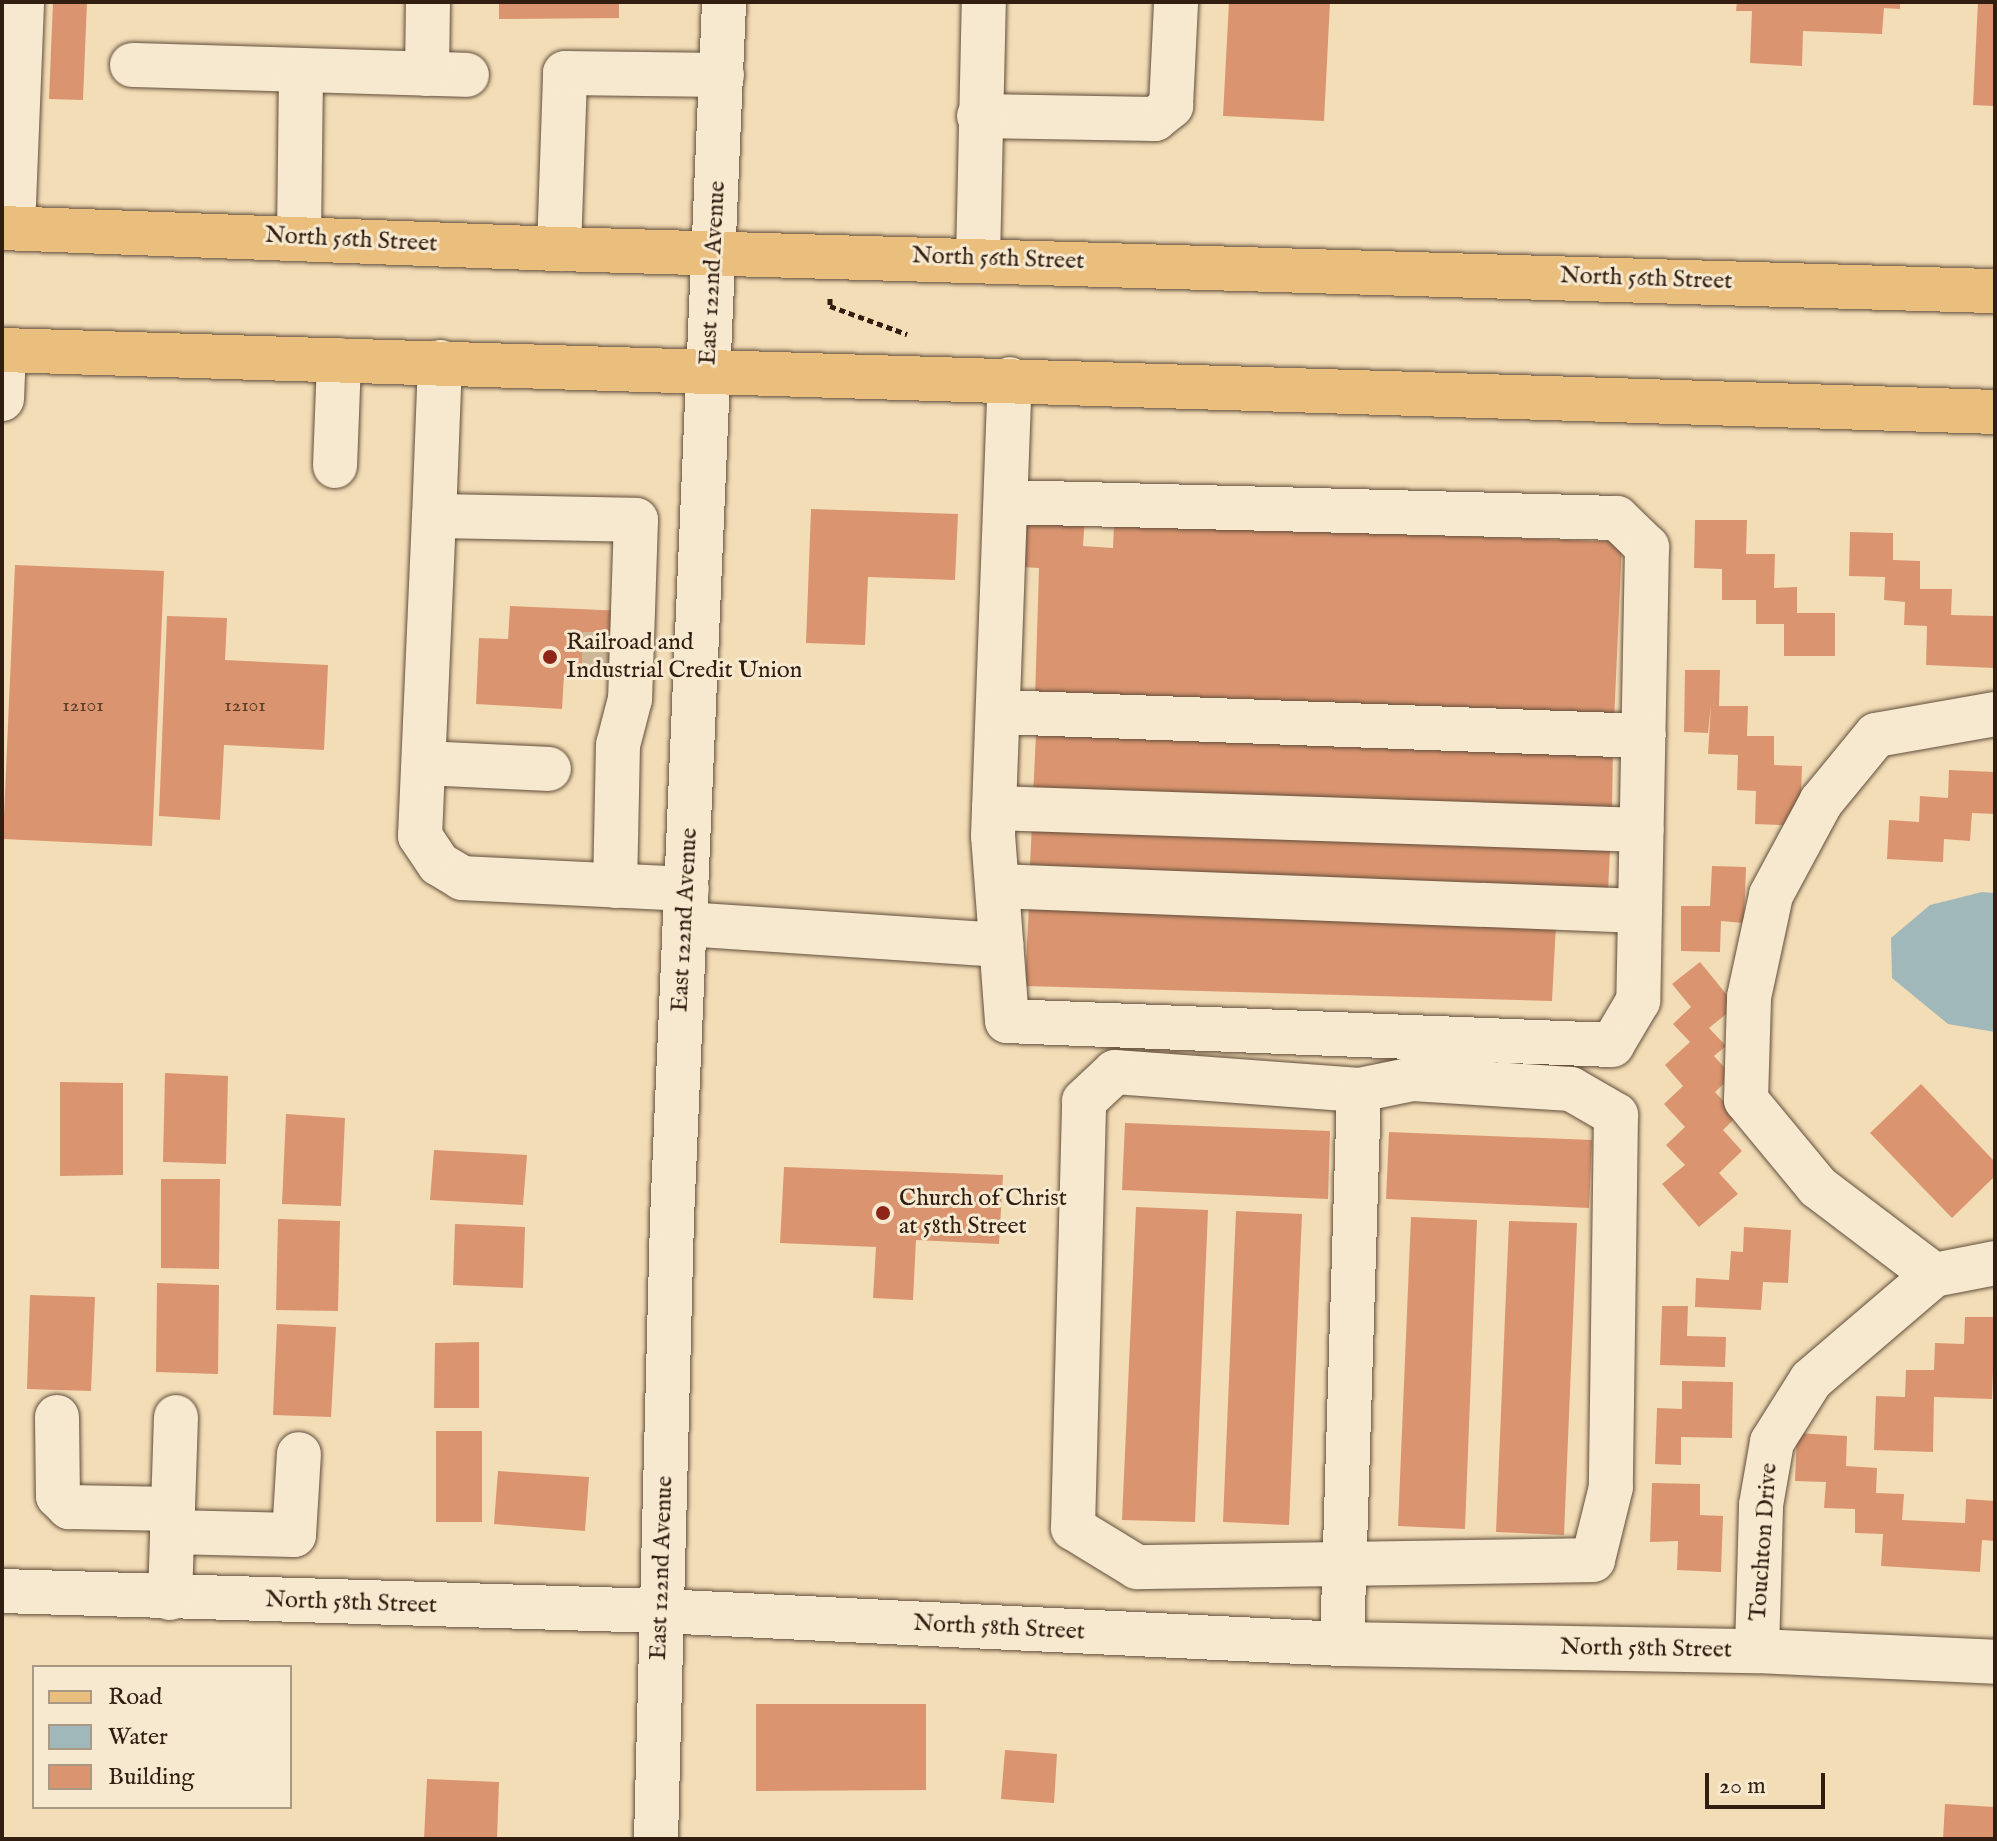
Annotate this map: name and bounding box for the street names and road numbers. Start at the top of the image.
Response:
street label: East 122nd Avenue [694,180,732,366]
street label: North 56th Street [264,221,438,259]
street label: North 56th Street [911,242,1085,276]
street label: North 56th Street [1559,262,1733,296]
street label: East 122nd Avenue [666,827,704,1013]
street label: Touchton Drive [1744,1462,1784,1622]
street label: East 122nd Avenue [644,1475,680,1661]
street label: North 58th Street [265,1586,437,1620]
street label: North 58th Street [912,1609,1086,1647]
street label: North 58th Street [1560,1633,1732,1665]

